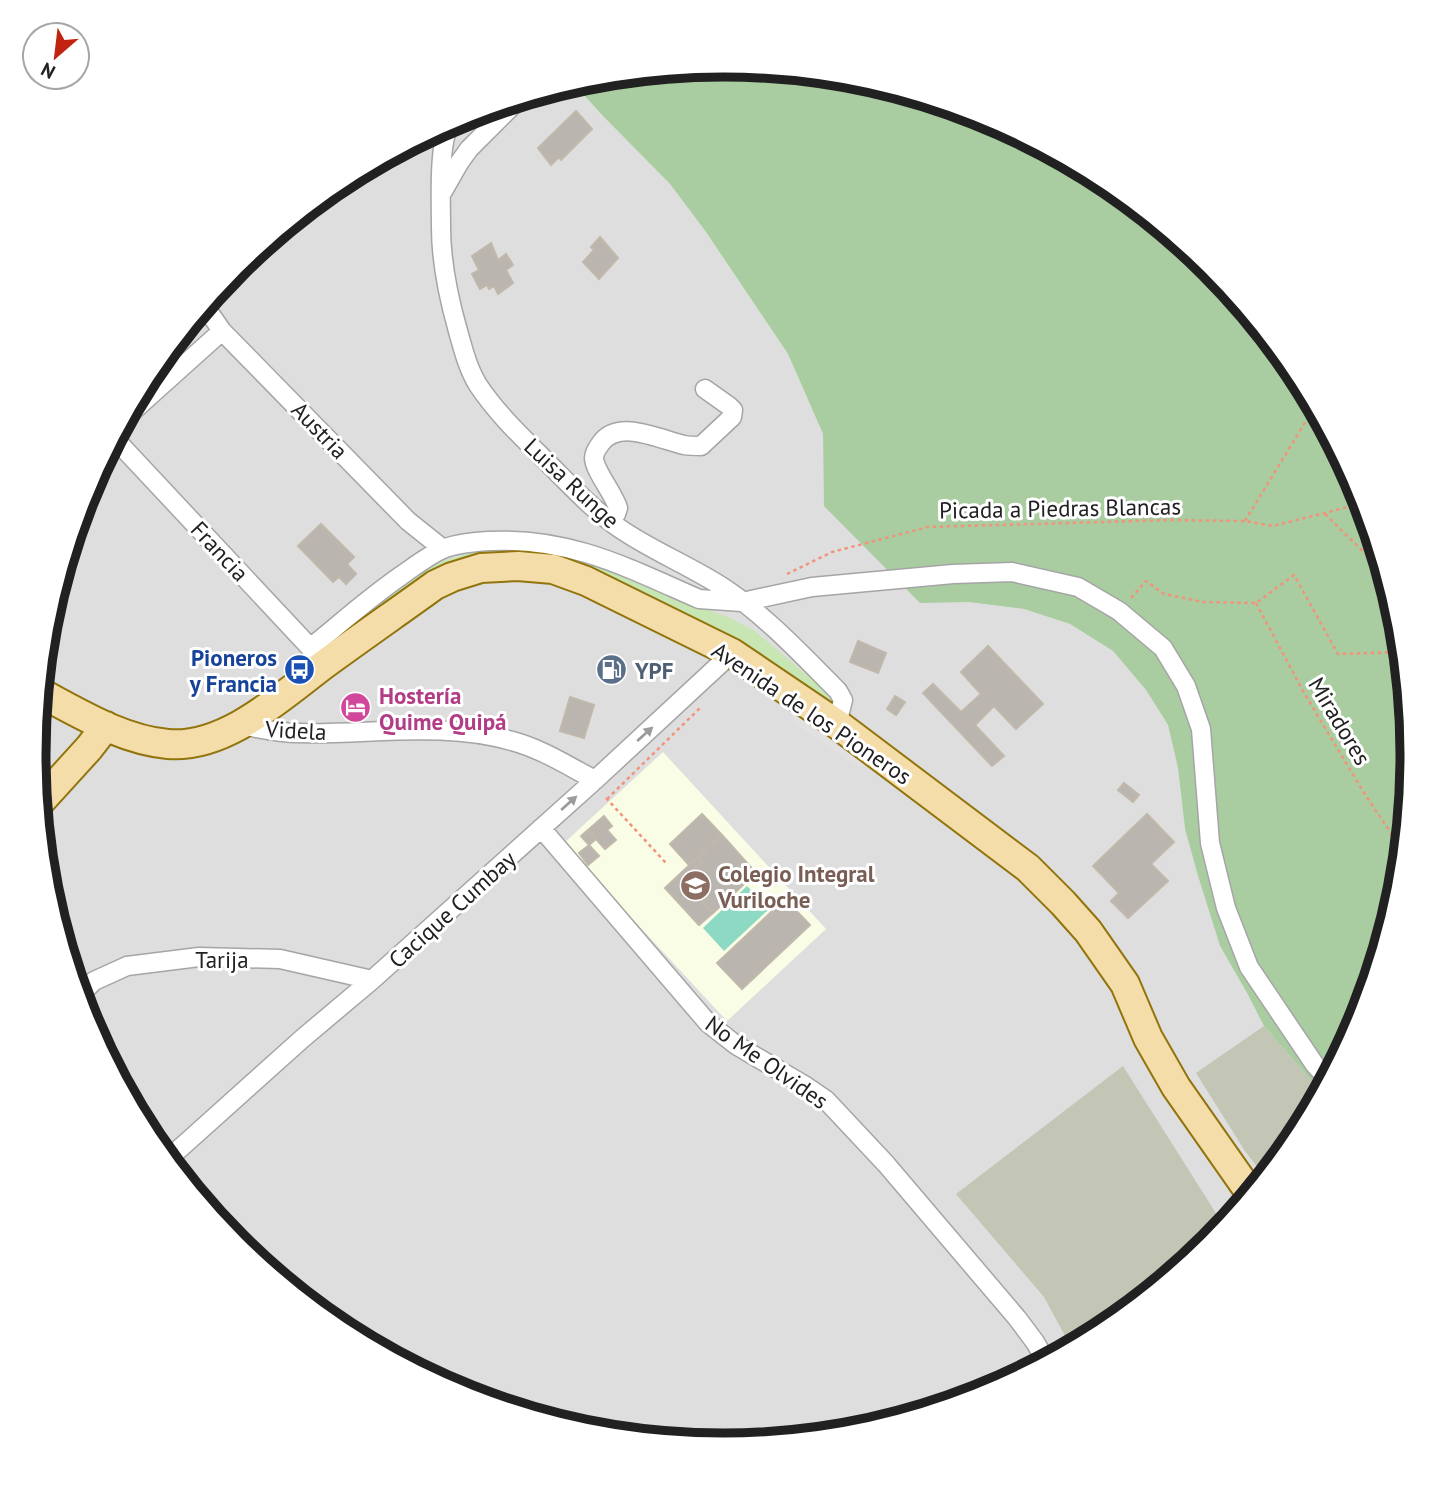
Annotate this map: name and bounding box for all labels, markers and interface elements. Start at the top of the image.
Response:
north arrow [21,21,91,91]
text: N [37,57,59,85]
street label: Austria [286,395,354,465]
street label: Luisa Runge [518,432,626,534]
street label: Picada a Piedras Blancas [939,491,1181,525]
street label: Francia [185,515,255,587]
street label: Avenida de los Pioneros [707,635,917,791]
place label: Pioneros y Francia [189,643,277,698]
bus stop icon: Pioneros y Francia [283,653,317,687]
fuel station icon: YPF [595,653,629,687]
place label: YPF [634,656,673,685]
street label: Miradores [1302,672,1378,770]
place label: Hostería Quime Quipá [379,681,507,736]
hotel icon: Hostería Quime Quipá [339,691,373,725]
street label: Videla [264,714,327,746]
one-way arrow [636,726,654,742]
one-way arrow [560,795,578,811]
street label: Cacique Cumbay [382,844,522,974]
place label: Colegio Integral Vuriloche [717,859,875,914]
school or university icon: Colegio Integral Vuriloche [678,869,712,903]
street label: Tarija [195,945,249,974]
street label: No Me Olvides [700,1009,834,1115]

